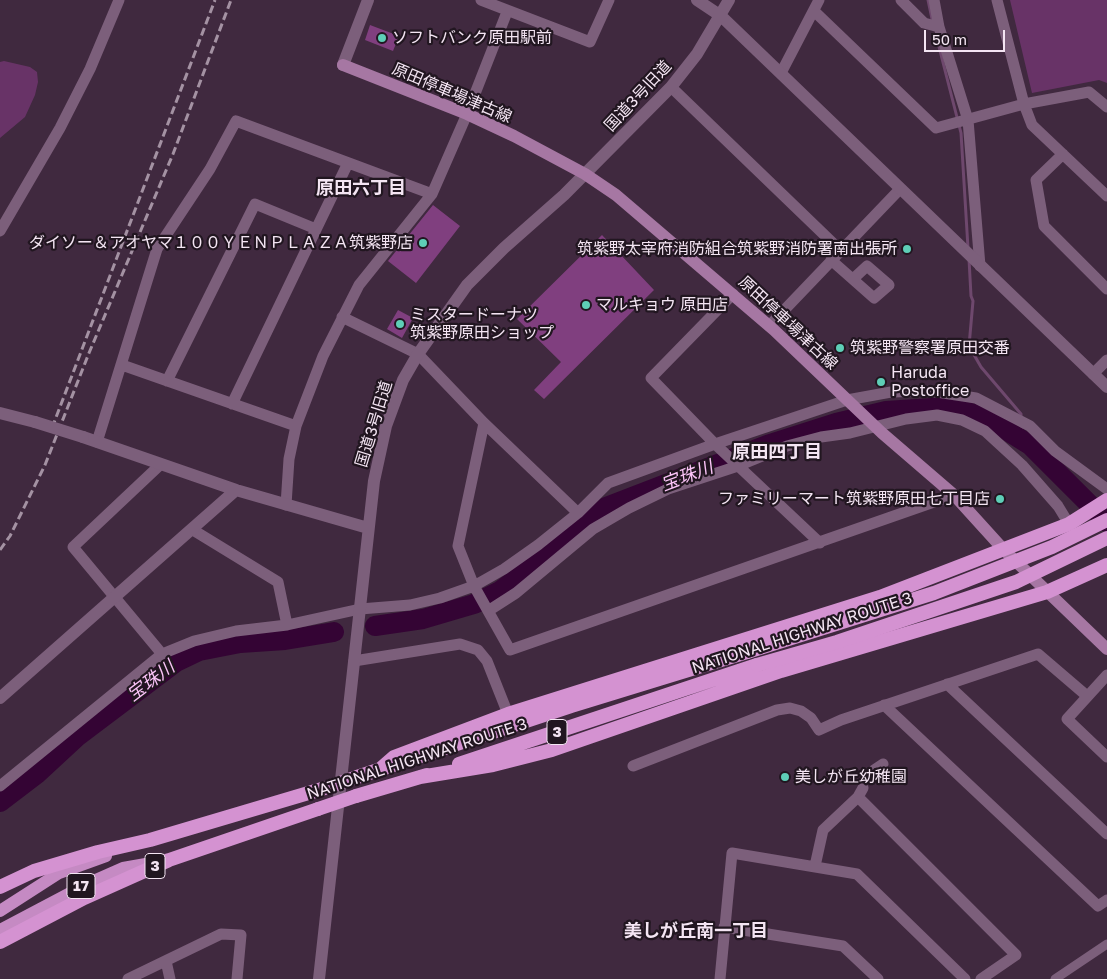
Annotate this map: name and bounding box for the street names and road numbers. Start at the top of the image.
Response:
street label: 国道3号旧道 [601,57,675,135]
street label: 原田停車場津古線 [389,59,515,127]
street label: 原田停車場津古線 [735,272,841,374]
street label: 国道3号旧道 [352,378,396,470]
street label: NATIONAL HIGHWAY ROUTE 3 [690,588,914,678]
street label: NATIONAL HIGHWAY ROUTE 3 [305,714,529,804]
road number: 3 [547,720,567,744]
road number: 3 [145,854,165,878]
road number: 17 [67,874,95,898]

